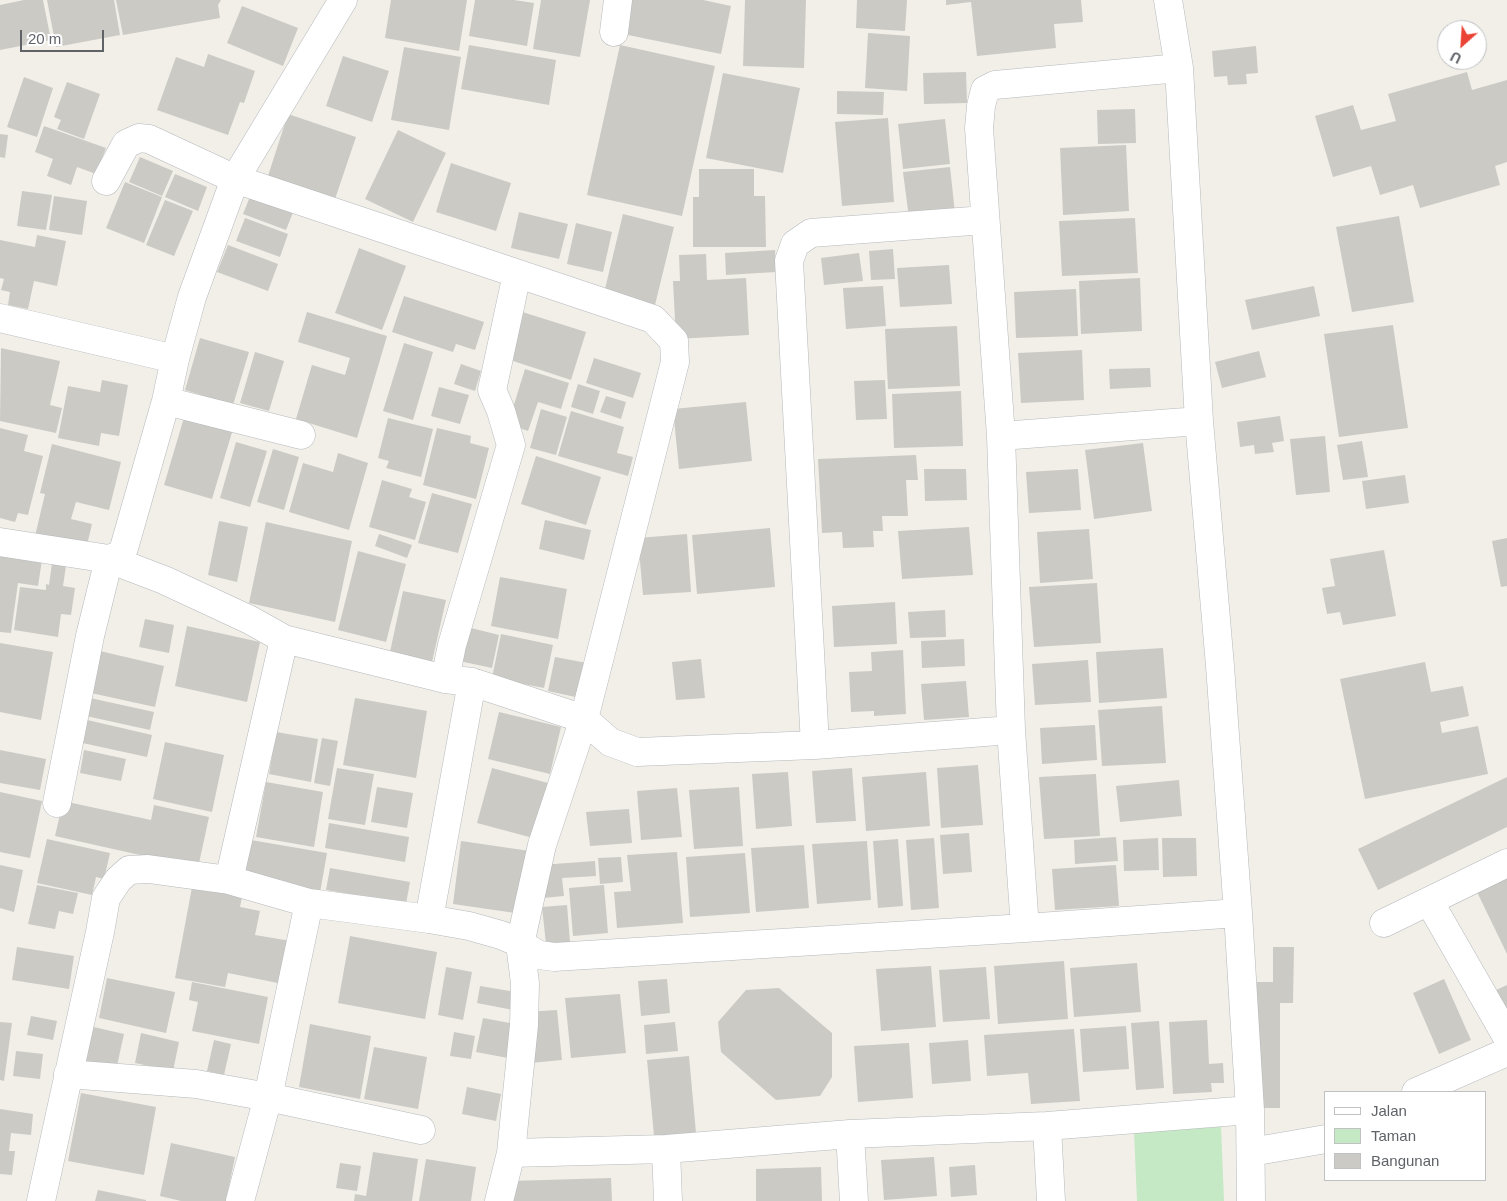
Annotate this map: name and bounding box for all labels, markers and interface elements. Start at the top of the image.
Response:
scale bar [22,20,106,52]
north arrow [1437,20,1487,70]
text: 20 m [28,30,61,47]
text: U [1448,48,1464,67]
legend [1324,1091,1487,1181]
text: Jalan [1371,1102,1407,1119]
text: Taman [1371,1127,1416,1144]
text: Bangunan [1371,1152,1439,1169]

